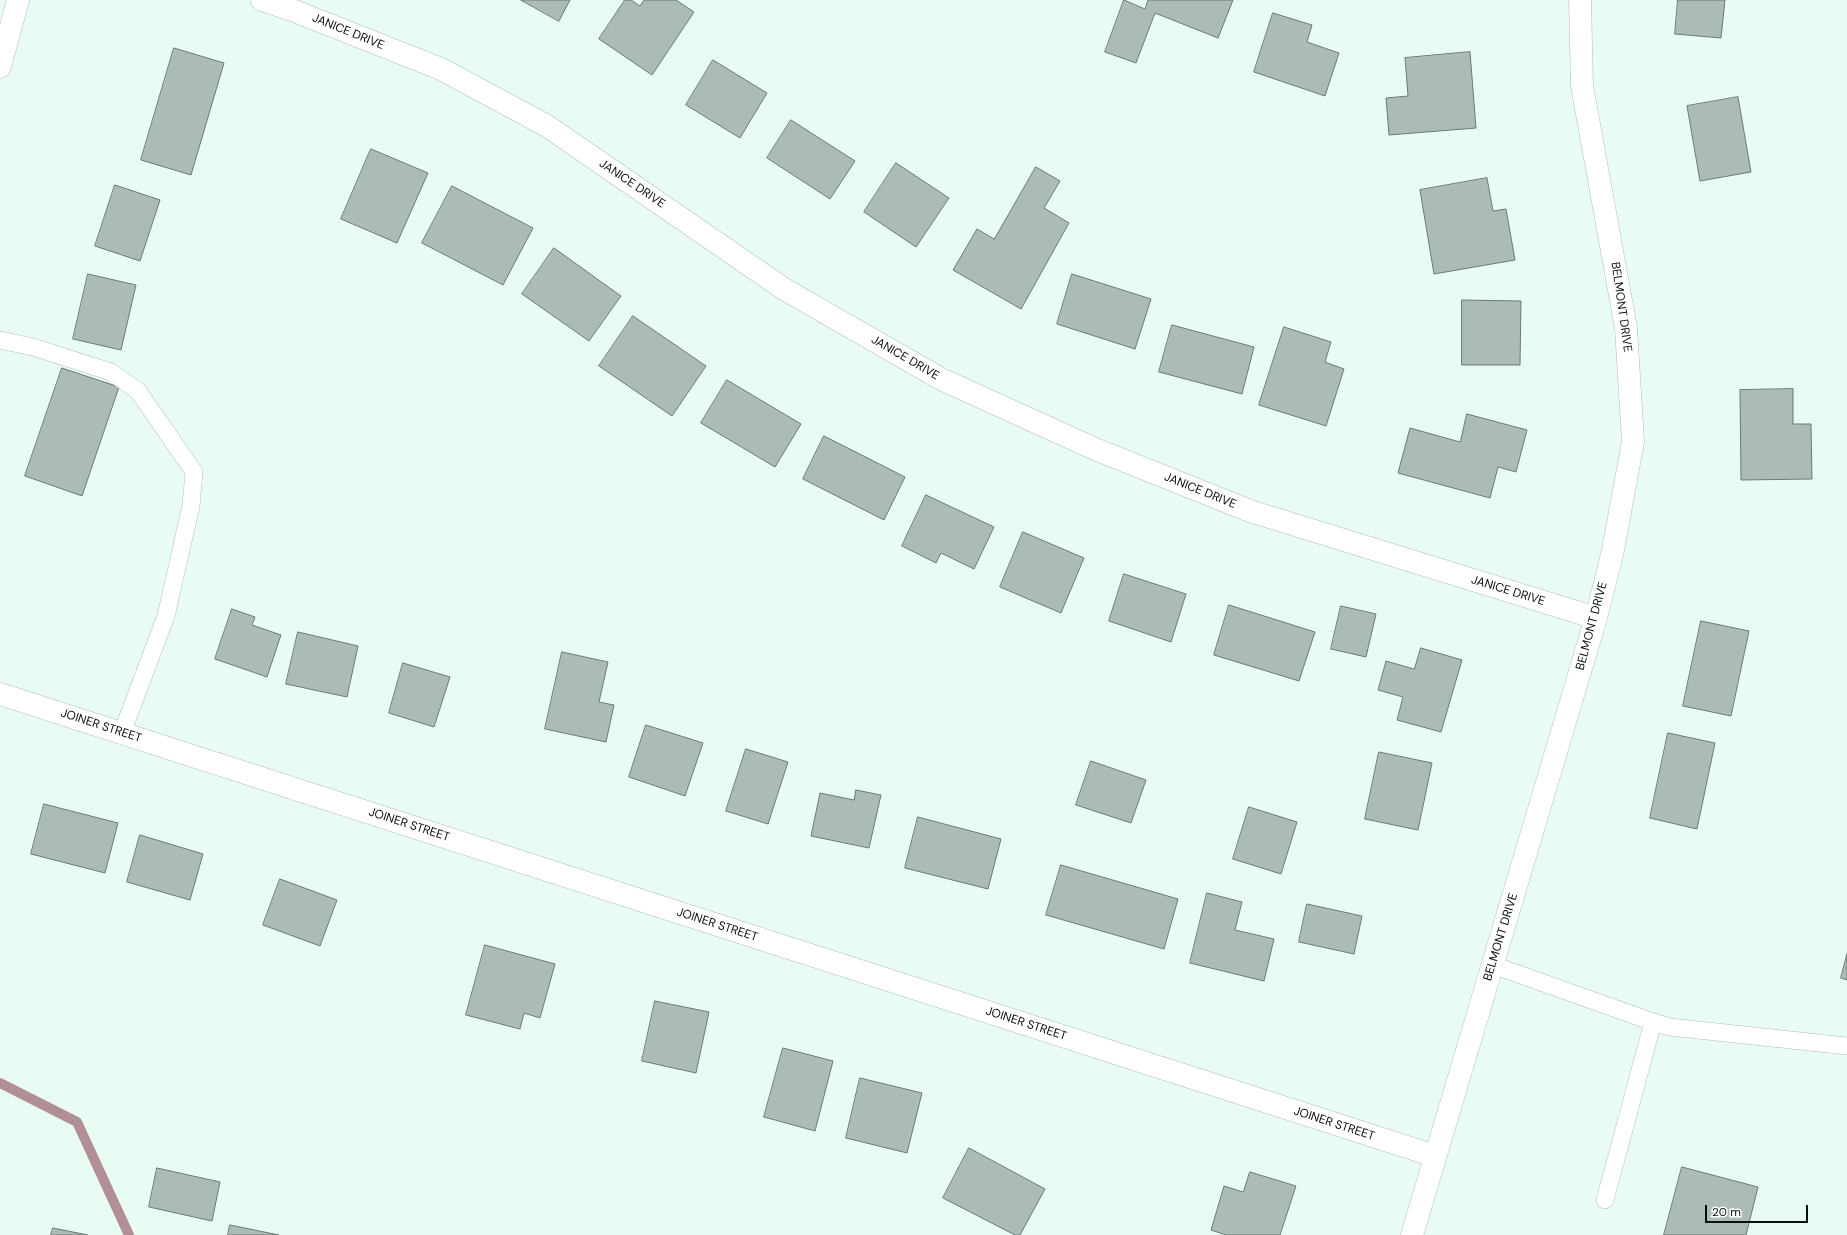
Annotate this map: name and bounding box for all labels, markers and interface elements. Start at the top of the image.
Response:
street label: JANICE DRIVE [310,11,386,53]
street label: JANICE DRIVE [596,157,668,211]
street label: BELMONT DRIVE [1608,261,1634,353]
street label: JANICE DRIVE [868,333,942,383]
street label: JANICE DRIVE [1162,470,1238,512]
street label: JANICE DRIVE [1469,573,1547,609]
street label: BELMONT DRIVE [1573,580,1611,672]
street label: JOINER STREET [59,706,143,746]
street label: JOINER STREET [367,805,451,845]
street label: BELMONT DRIVE [1481,891,1521,983]
street label: JOINER STREET [675,905,759,945]
street label: JOINER STREET [984,1004,1068,1044]
street label: JOINER STREET [1292,1104,1376,1144]
scale bar [1707,1197,1810,1223]
text: 20 m [1712,1204,1741,1220]

